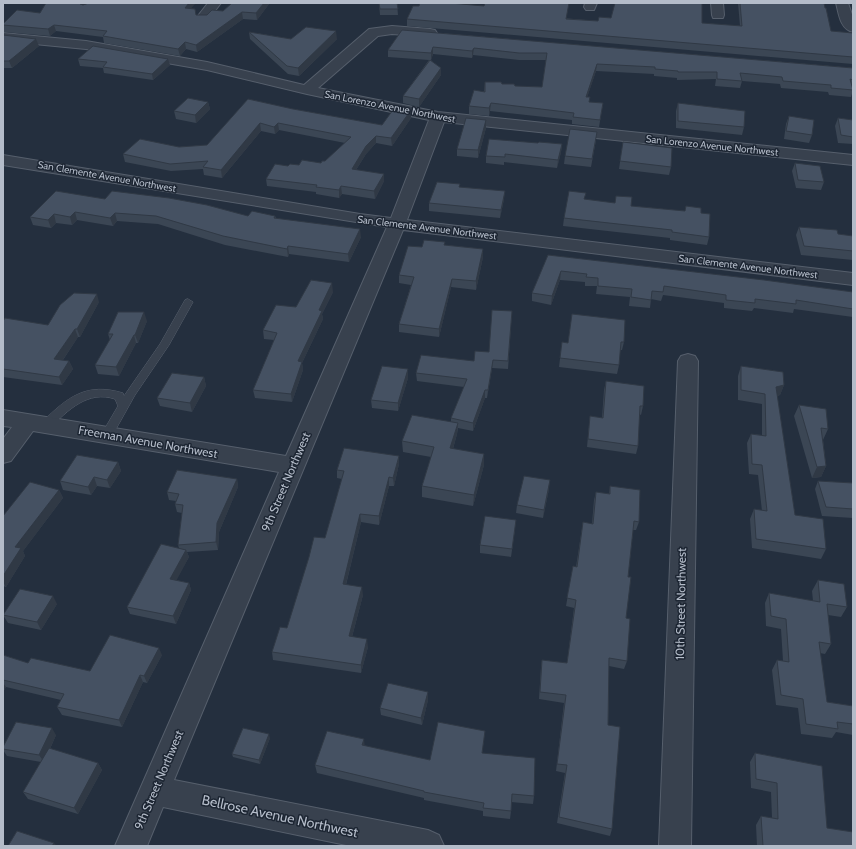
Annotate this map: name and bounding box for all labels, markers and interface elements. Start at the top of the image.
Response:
street label: San Lorenzo Avenue Northwest [323,87,457,126]
street label: San Lorenzo Avenue Northwest [645,132,779,159]
street label: San Clemente Avenue Northwest [37,158,178,195]
street label: San Clemente Avenue Northwest [357,212,498,243]
street label: San Clemente Avenue Northwest [678,251,819,282]
street label: Freeman Avenue Northwest [77,422,219,461]
street label: 9th Street Northwest [258,430,313,534]
street label: 10th Street Northwest [672,548,689,660]
street label: 9th Street Northwest [131,728,186,832]
street label: Bellrose Avenue Northwest [200,791,360,841]

